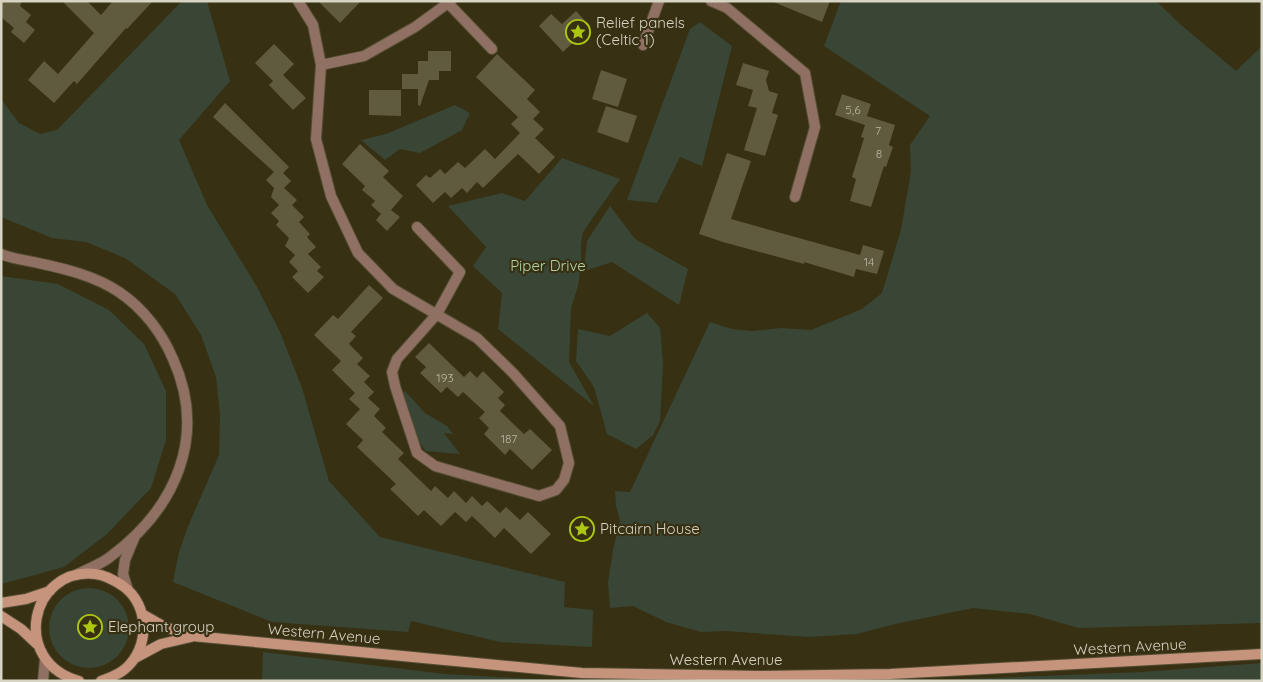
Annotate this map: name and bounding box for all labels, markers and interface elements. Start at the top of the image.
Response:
place label: Relief panels (Celtic 1) [596,13,685,49]
place icon: Relief panels (Celtic 1) [565,19,591,45]
house number: 5,6 [845,102,861,117]
house number: 7 [875,123,881,138]
house number: 8 [876,146,882,161]
house number: 14 [864,254,874,269]
park label: Piper Drive [510,256,586,275]
house number: 193 [436,370,454,385]
house number: 187 [501,431,517,446]
place icon: Pitcairn House [569,516,595,542]
place label: Pitcairn House [600,519,700,538]
place icon: Elephant group [77,614,103,640]
place label: Elephant group [108,617,214,636]
street label: Western Avenue [267,619,381,648]
street label: Western Avenue [1073,634,1187,659]
street label: Western Avenue [669,650,783,669]

